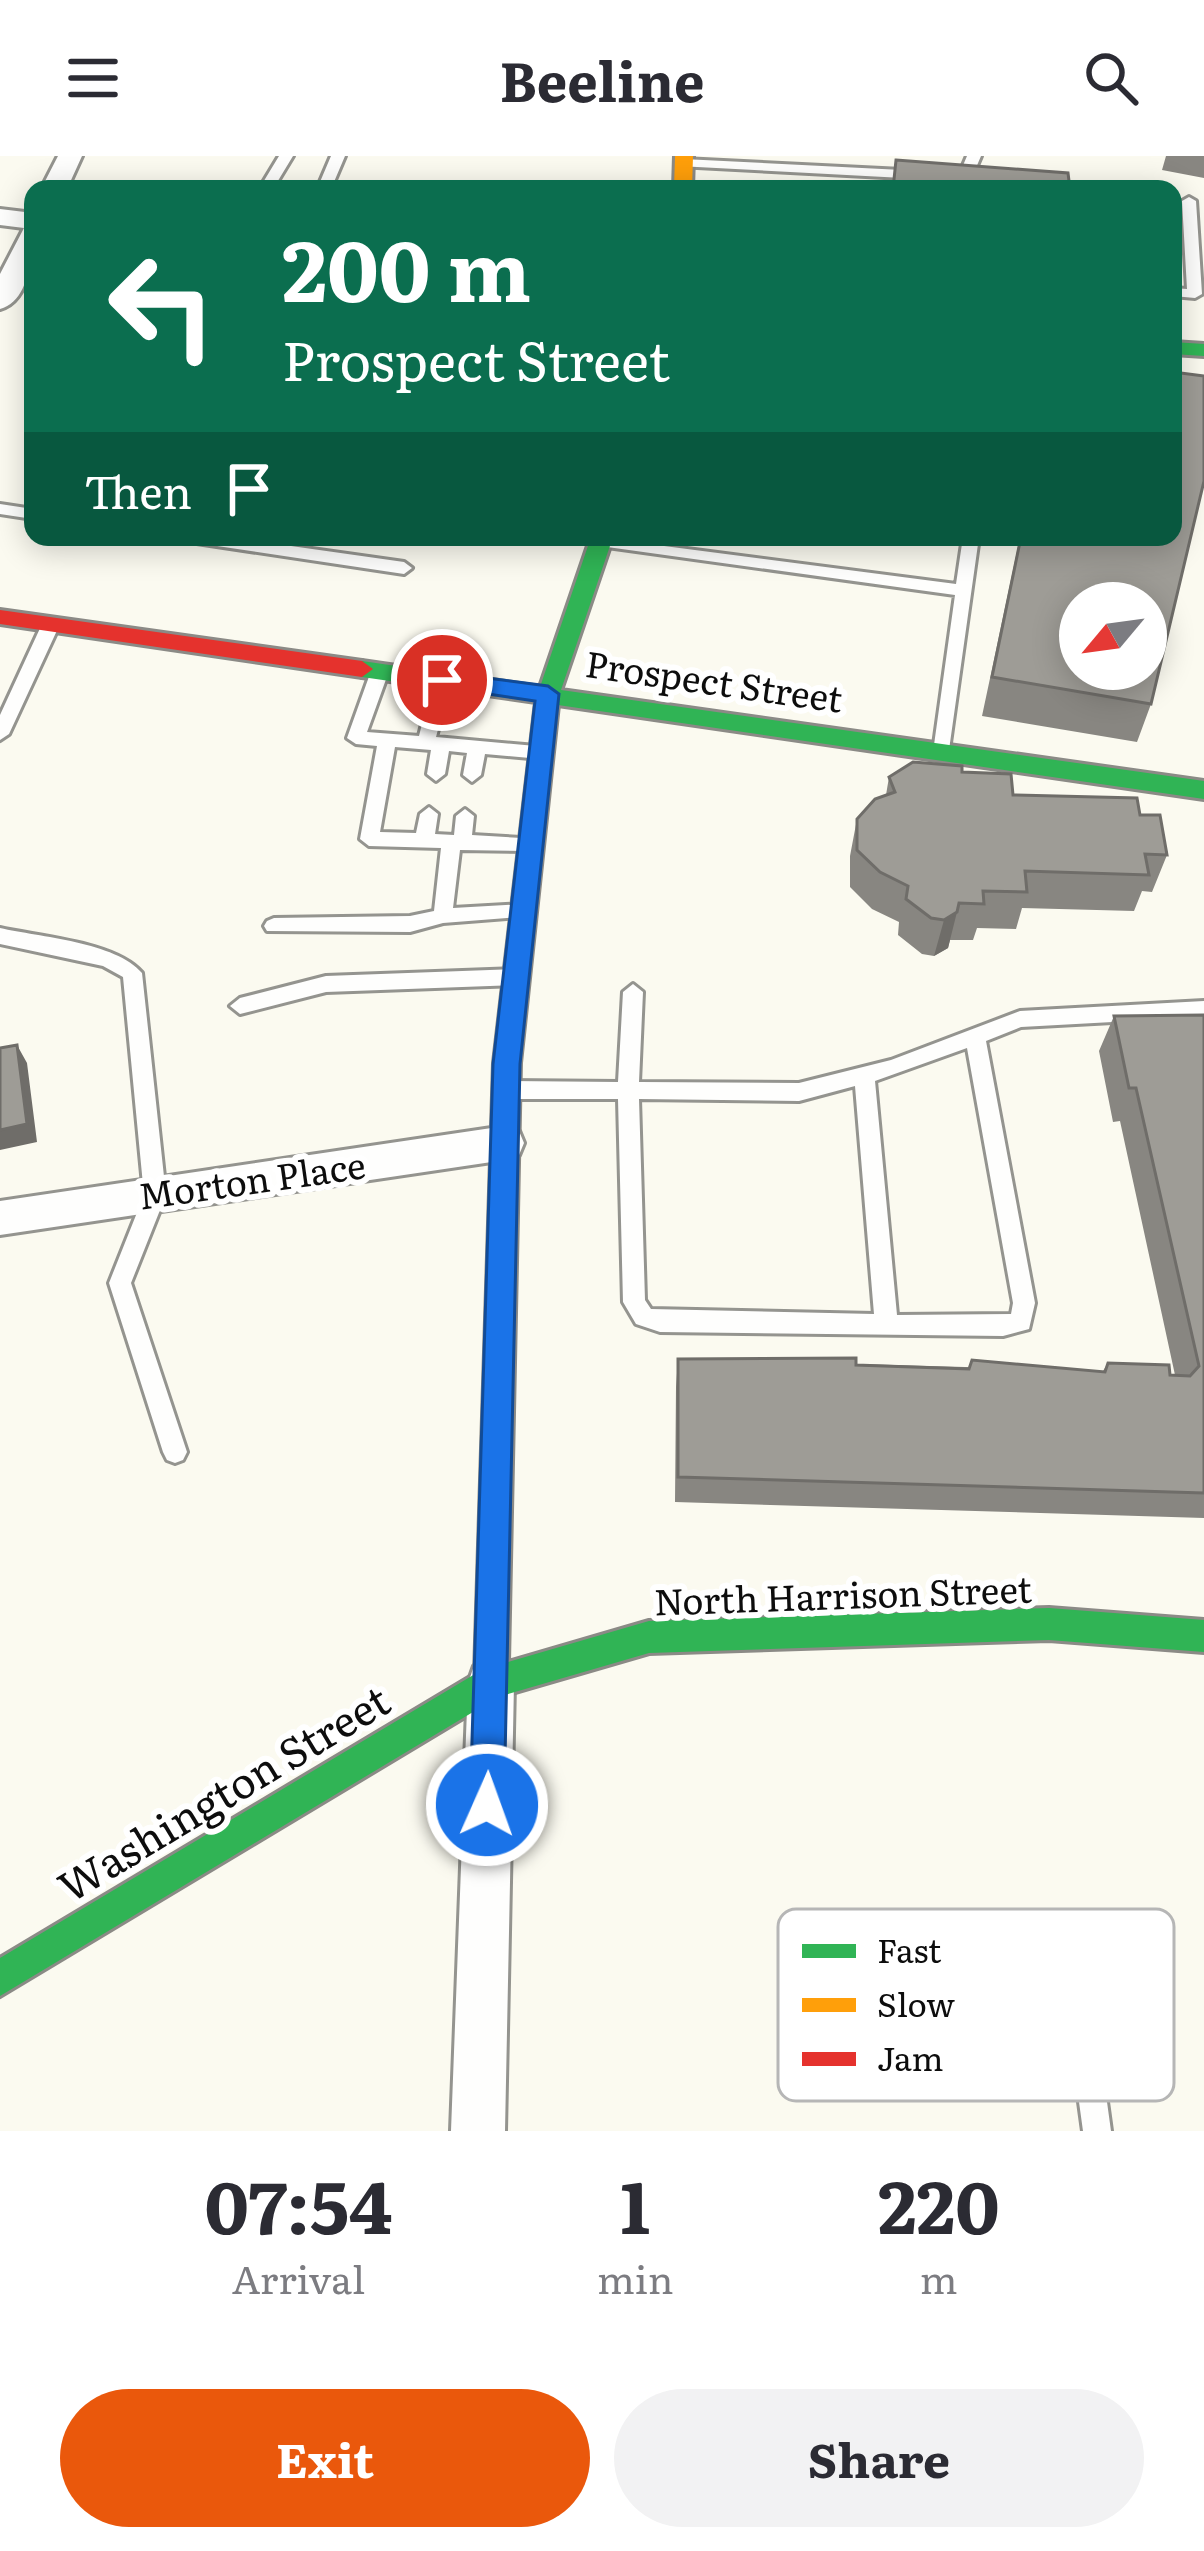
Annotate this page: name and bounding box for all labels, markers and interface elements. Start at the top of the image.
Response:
text: Beeline [499,38,705,119]
icon: menu [60,45,126,111]
icon: search [1078,45,1144,111]
text: 200 m [282,203,531,328]
icon: left [84,228,240,384]
text: Prospect Street [282,317,670,398]
text: Then [84,456,192,523]
icon: arrive [216,456,282,522]
north arrow [1059,582,1167,690]
map controls [1059,582,1167,690]
pin [391,629,493,731]
street label: Prospect Street [583,635,847,724]
icon: arrive [409,647,475,713]
street label: Morton Place [135,1136,369,1221]
street label: North Harrison Street [653,1560,1033,1627]
street label: Washington Street [45,1668,400,1915]
position arrow [424,1742,550,1868]
legend [778,1909,1174,2101]
text: Fast [877,1924,942,1973]
text: Slow [877,1978,955,2027]
text: Jam [877,2032,944,2081]
text: 07:54 [204,2149,393,2256]
text: 1 [620,2149,650,2256]
text: 220 [878,2149,1000,2256]
text: Arrival [232,2248,365,2306]
text: min [597,2248,674,2306]
text: m [920,2248,958,2306]
button: Exit [60,2389,590,2527]
button: Share [614,2389,1144,2527]

